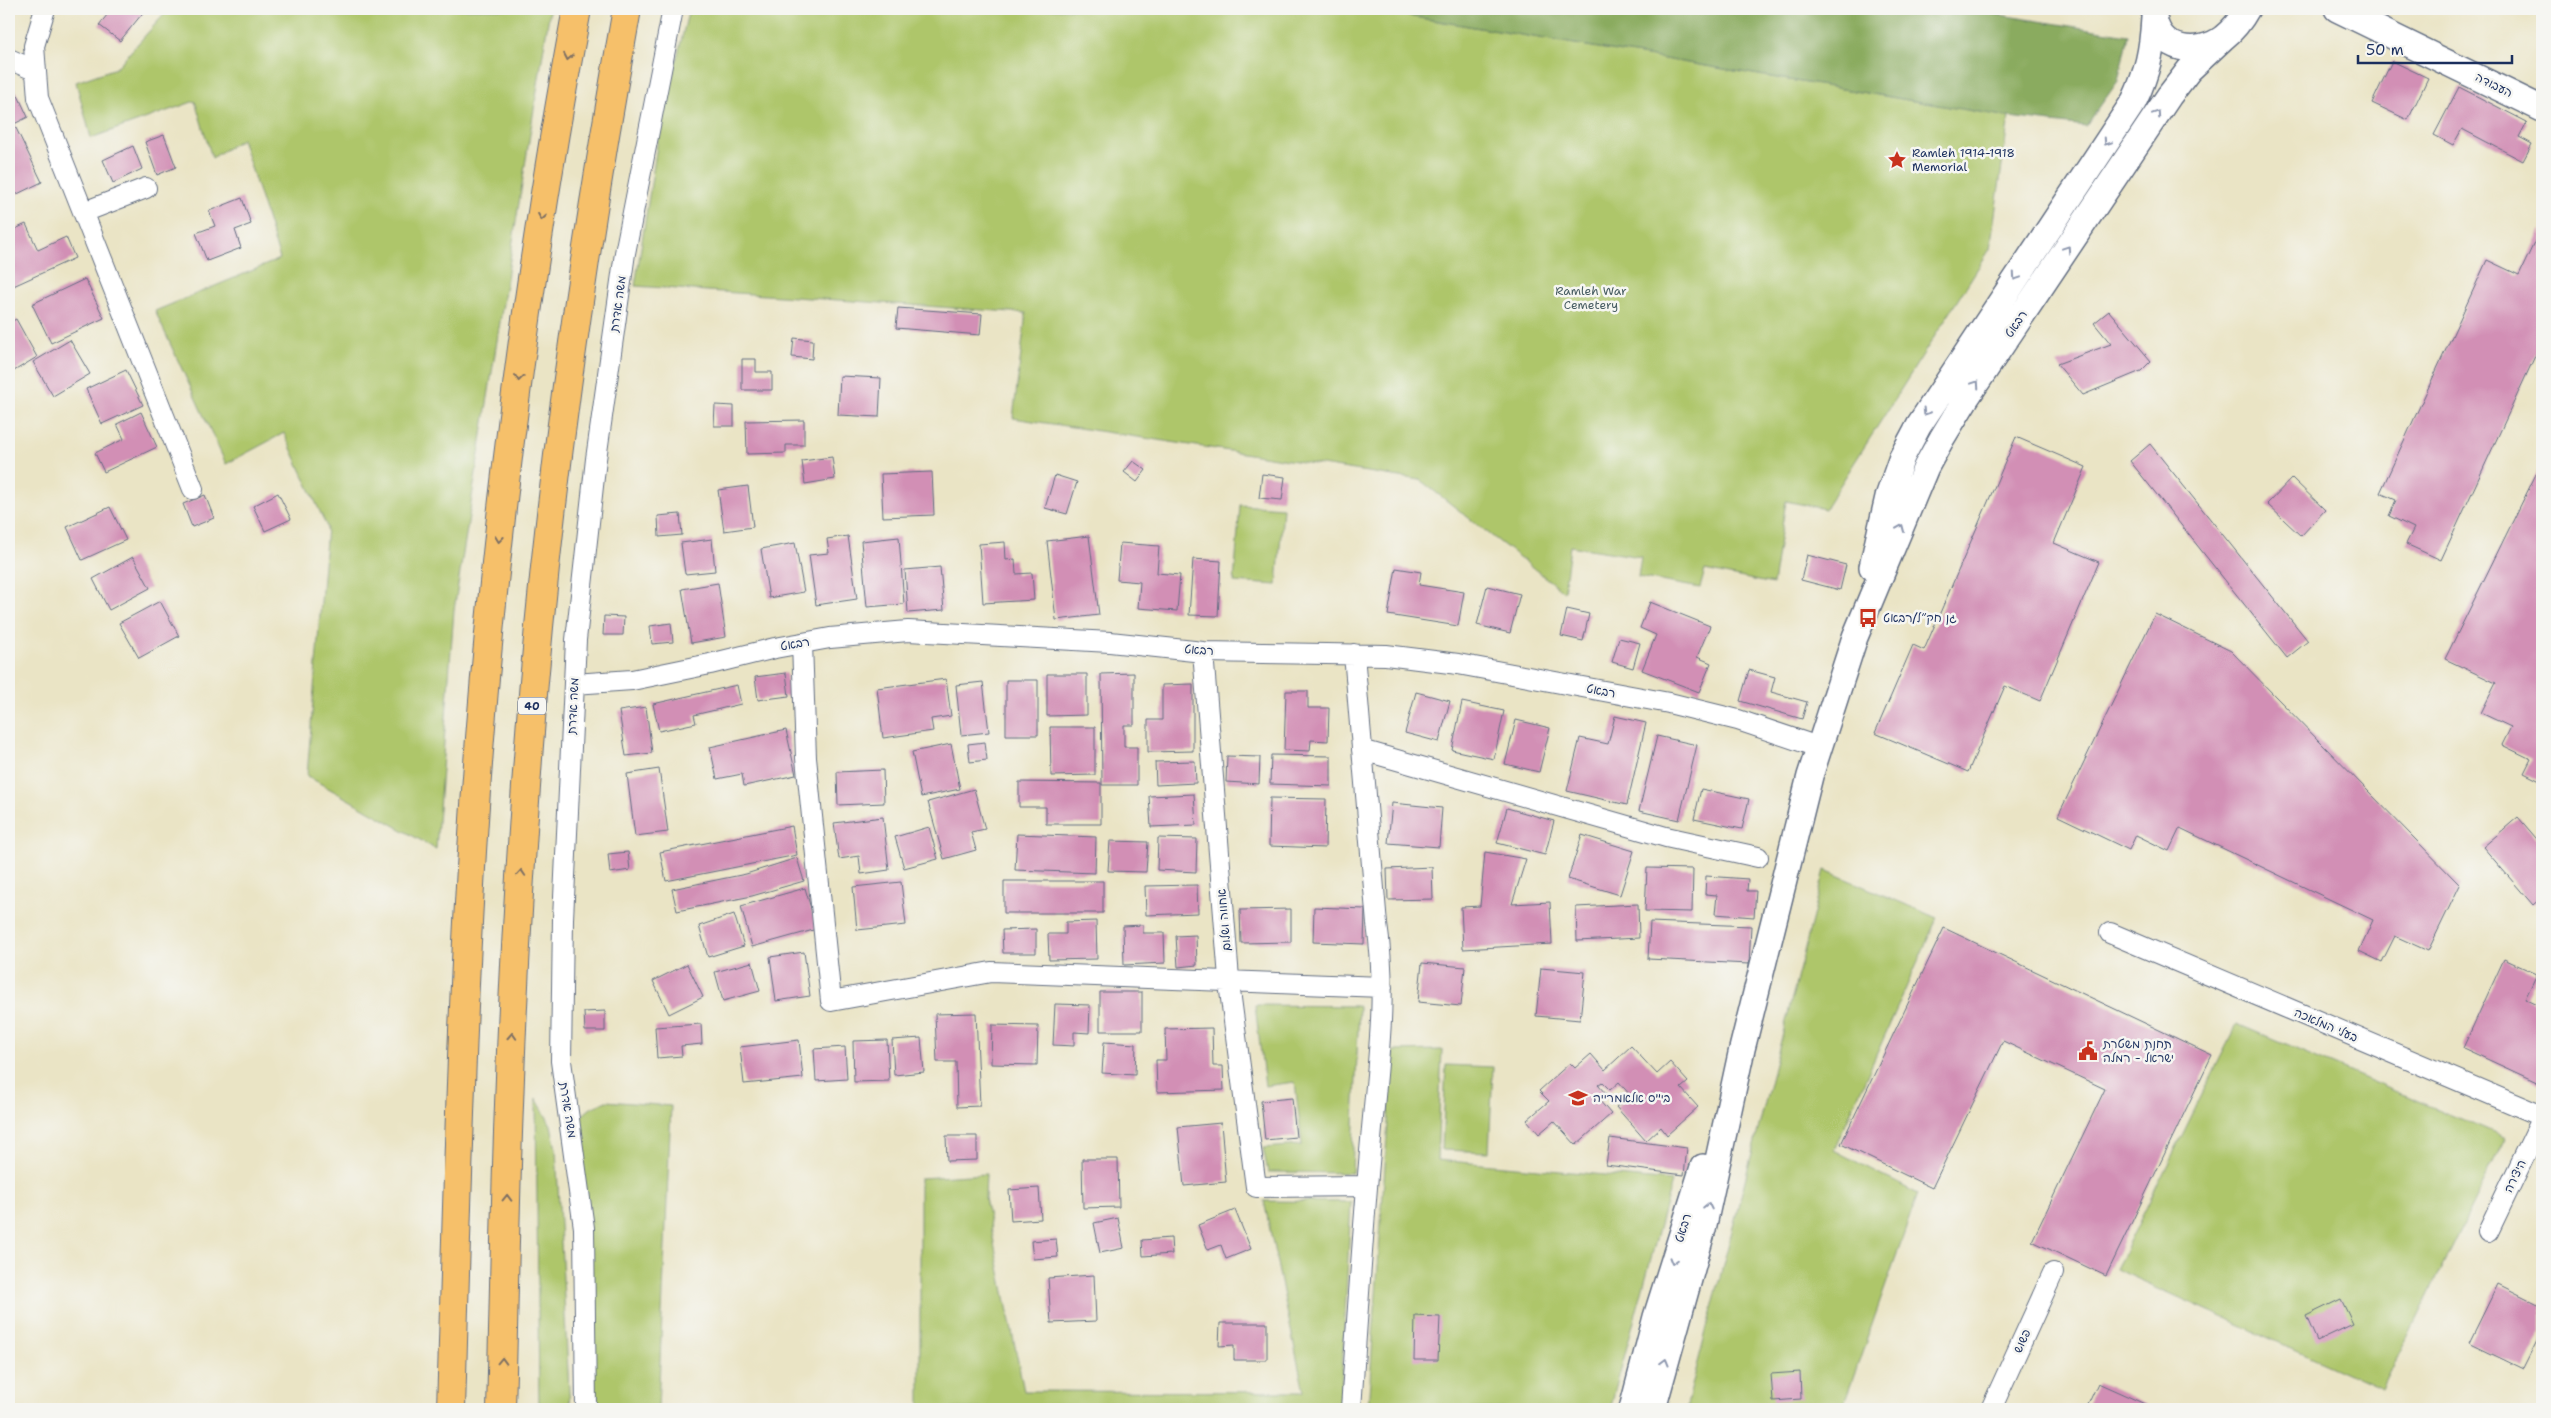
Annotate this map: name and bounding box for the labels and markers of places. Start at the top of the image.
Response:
place label: Ramleh 1914-1918 Memorial [1912,145,2015,175]
place icon: Ramleh 1914-1918 Memorial [1886,149,1908,171]
bus stop icon: גן חק״ל/רבאט [1857,607,1879,629]
place label: גן חק״ל/רבאט [1883,610,1957,626]
place label: תחנת משטרת ישראל - רמלה [2102,1036,2174,1066]
public building icon: תחנת משטרת ישראל - רמלה [2077,1040,2099,1062]
school or university icon: בי"ס אלאמרייה [1567,1087,1589,1109]
place label: בי"ס אלאמרייה [1593,1090,1670,1106]

